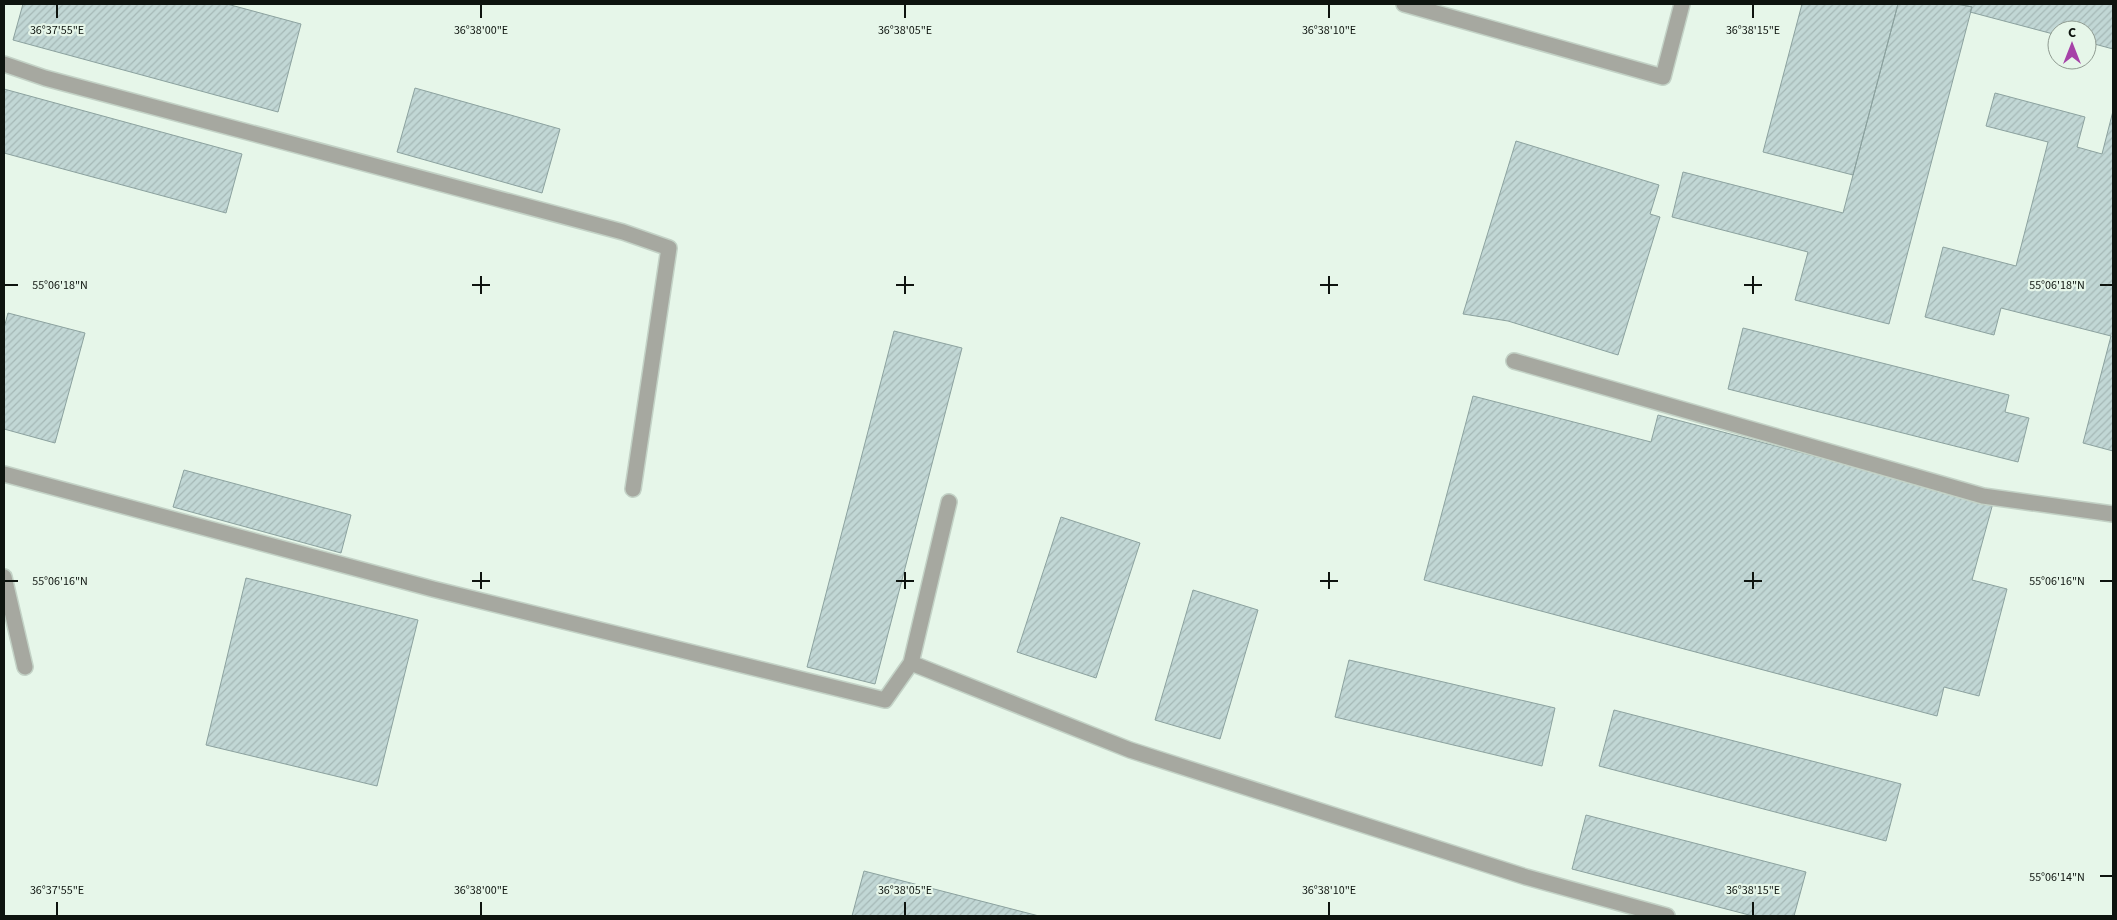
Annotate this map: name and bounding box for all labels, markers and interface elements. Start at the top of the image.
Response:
north arrow [2047,20,2097,70]
text: 36°37'55"E [30,22,84,39]
text: 36°38'00"E [454,22,508,39]
text: 36°38'05"E [878,22,932,39]
text: 36°38'10"E [1302,22,1356,39]
text: 36°38'15"E [1726,22,1780,39]
text: С [2068,23,2076,43]
text: 55°06'18"N [32,277,88,294]
text: 55°06'18"N [2029,277,2085,294]
text: 55°06'16"N [32,573,88,590]
text: 55°06'16"N [2029,573,2085,590]
text: 55°06'14"N [2029,869,2085,886]
text: 36°37'55"E [30,882,84,899]
text: 36°38'00"E [454,882,508,899]
text: 36°38'05"E [878,882,932,899]
text: 36°38'10"E [1302,882,1356,899]
text: 36°38'15"E [1726,882,1780,899]

